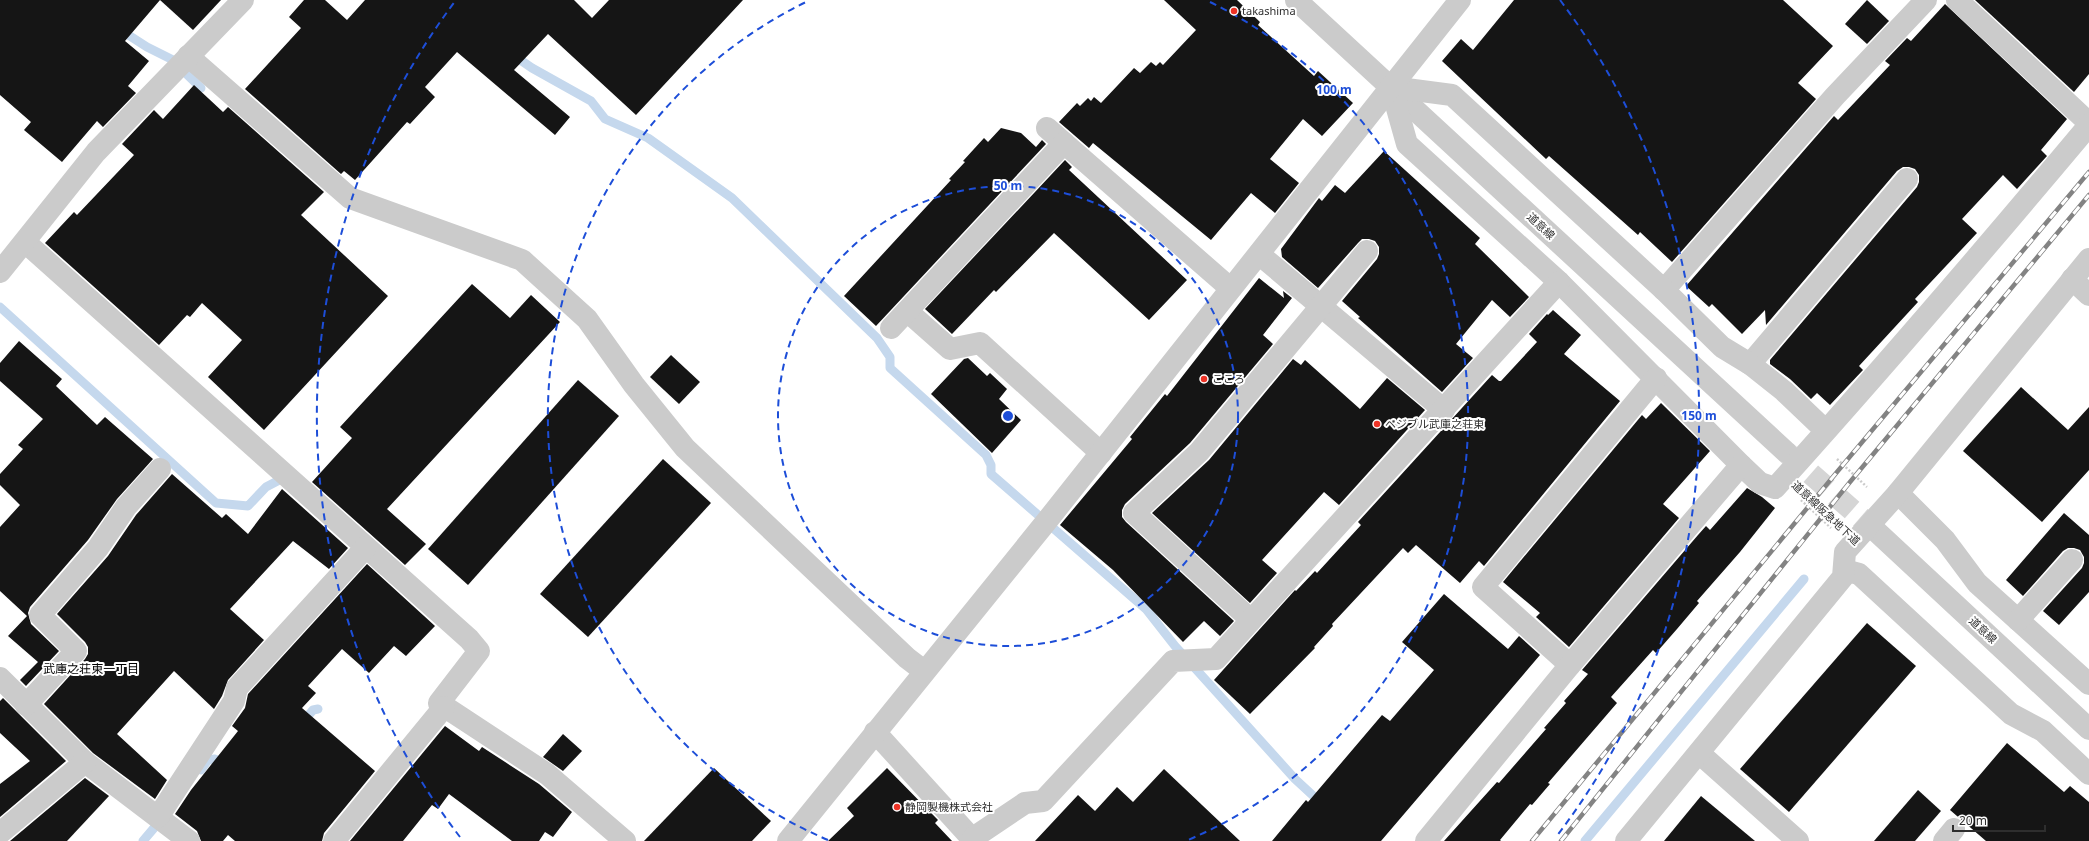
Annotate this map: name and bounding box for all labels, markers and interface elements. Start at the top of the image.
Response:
place label: takashima [1242,3,1296,18]
marker: takashima [1229,6,1239,16]
text: 100 m [1316,81,1352,98]
text: 50 m [994,177,1022,194]
street label: 道意線 [1524,209,1559,242]
place label: こころ [1212,371,1245,386]
marker: こころ [1199,374,1209,384]
text: 150 m [1681,407,1717,424]
centre of rings [1001,409,1015,423]
place label: ペジブル武庫之荘東 [1385,416,1484,431]
marker: ペジブル武庫之荘東 [1372,419,1382,429]
street label: 道意線阪急地下道 [1789,477,1864,548]
street label: 道意線 [1966,613,2001,646]
district label: 武庫之荘東一丁目 [43,660,139,677]
place label: 静岡製機株式会社 [905,799,993,814]
marker: 静岡製機株式会社 [892,802,902,812]
scale bar [1953,807,2045,833]
text: 20 m [1959,812,1987,829]

